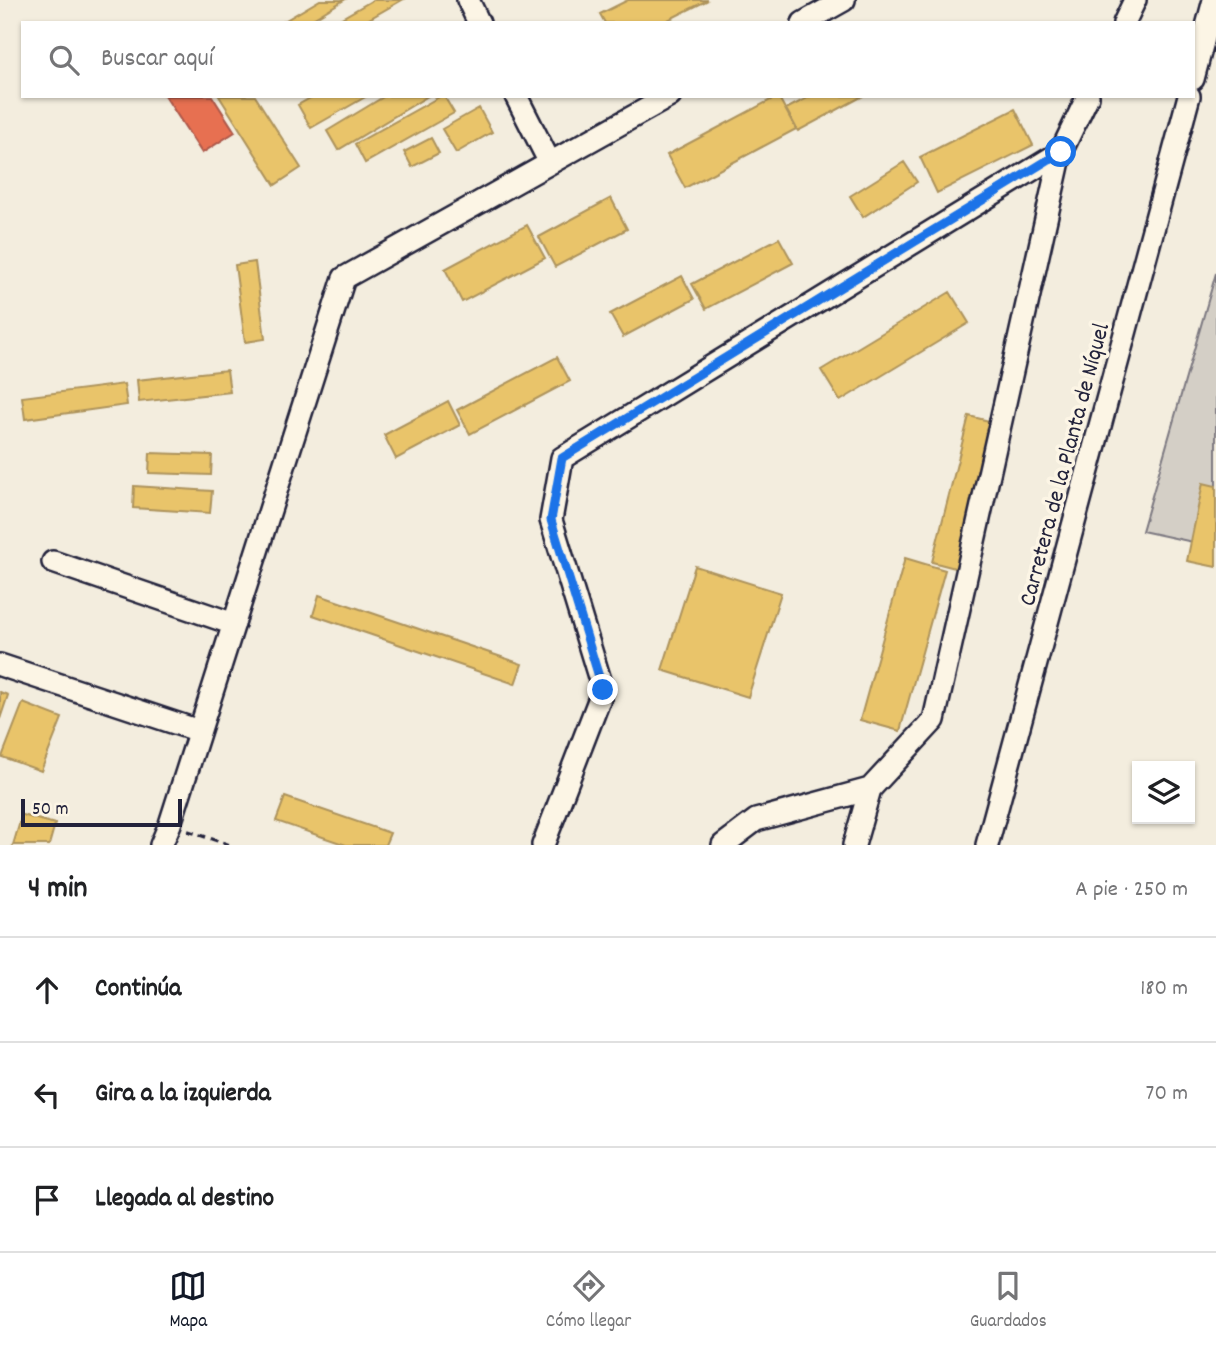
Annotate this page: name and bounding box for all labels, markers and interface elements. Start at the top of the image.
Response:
search box [21,21,1195,98]
icon: search [45,41,83,79]
text: Buscar aquí [101,41,213,78]
route start [1045,136,1076,167]
street label: Carretera de la Planta de Níquel [1012,319,1120,610]
route end [587,674,618,705]
map controls [1132,761,1195,824]
button: layers [1132,761,1195,824]
scale bar [21,796,182,828]
text: 50 m [32,797,69,824]
text: 4 min [28,869,87,912]
text: A pie · 250 m [1075,874,1188,907]
icon: ahead [28,971,66,1009]
text: Continúa [95,971,181,1008]
text: 180 m [1140,973,1188,1006]
icon: left [28,1076,66,1114]
text: Gira a la izquierda [95,1076,271,1113]
text: 70 m [1146,1078,1188,1111]
icon: arrive [28,1181,66,1219]
text: Llegada al destino [95,1181,274,1218]
tab: Mapa [169,1267,207,1336]
tab: Cómo llegar [546,1267,631,1336]
tab: Guardados [970,1267,1047,1336]

